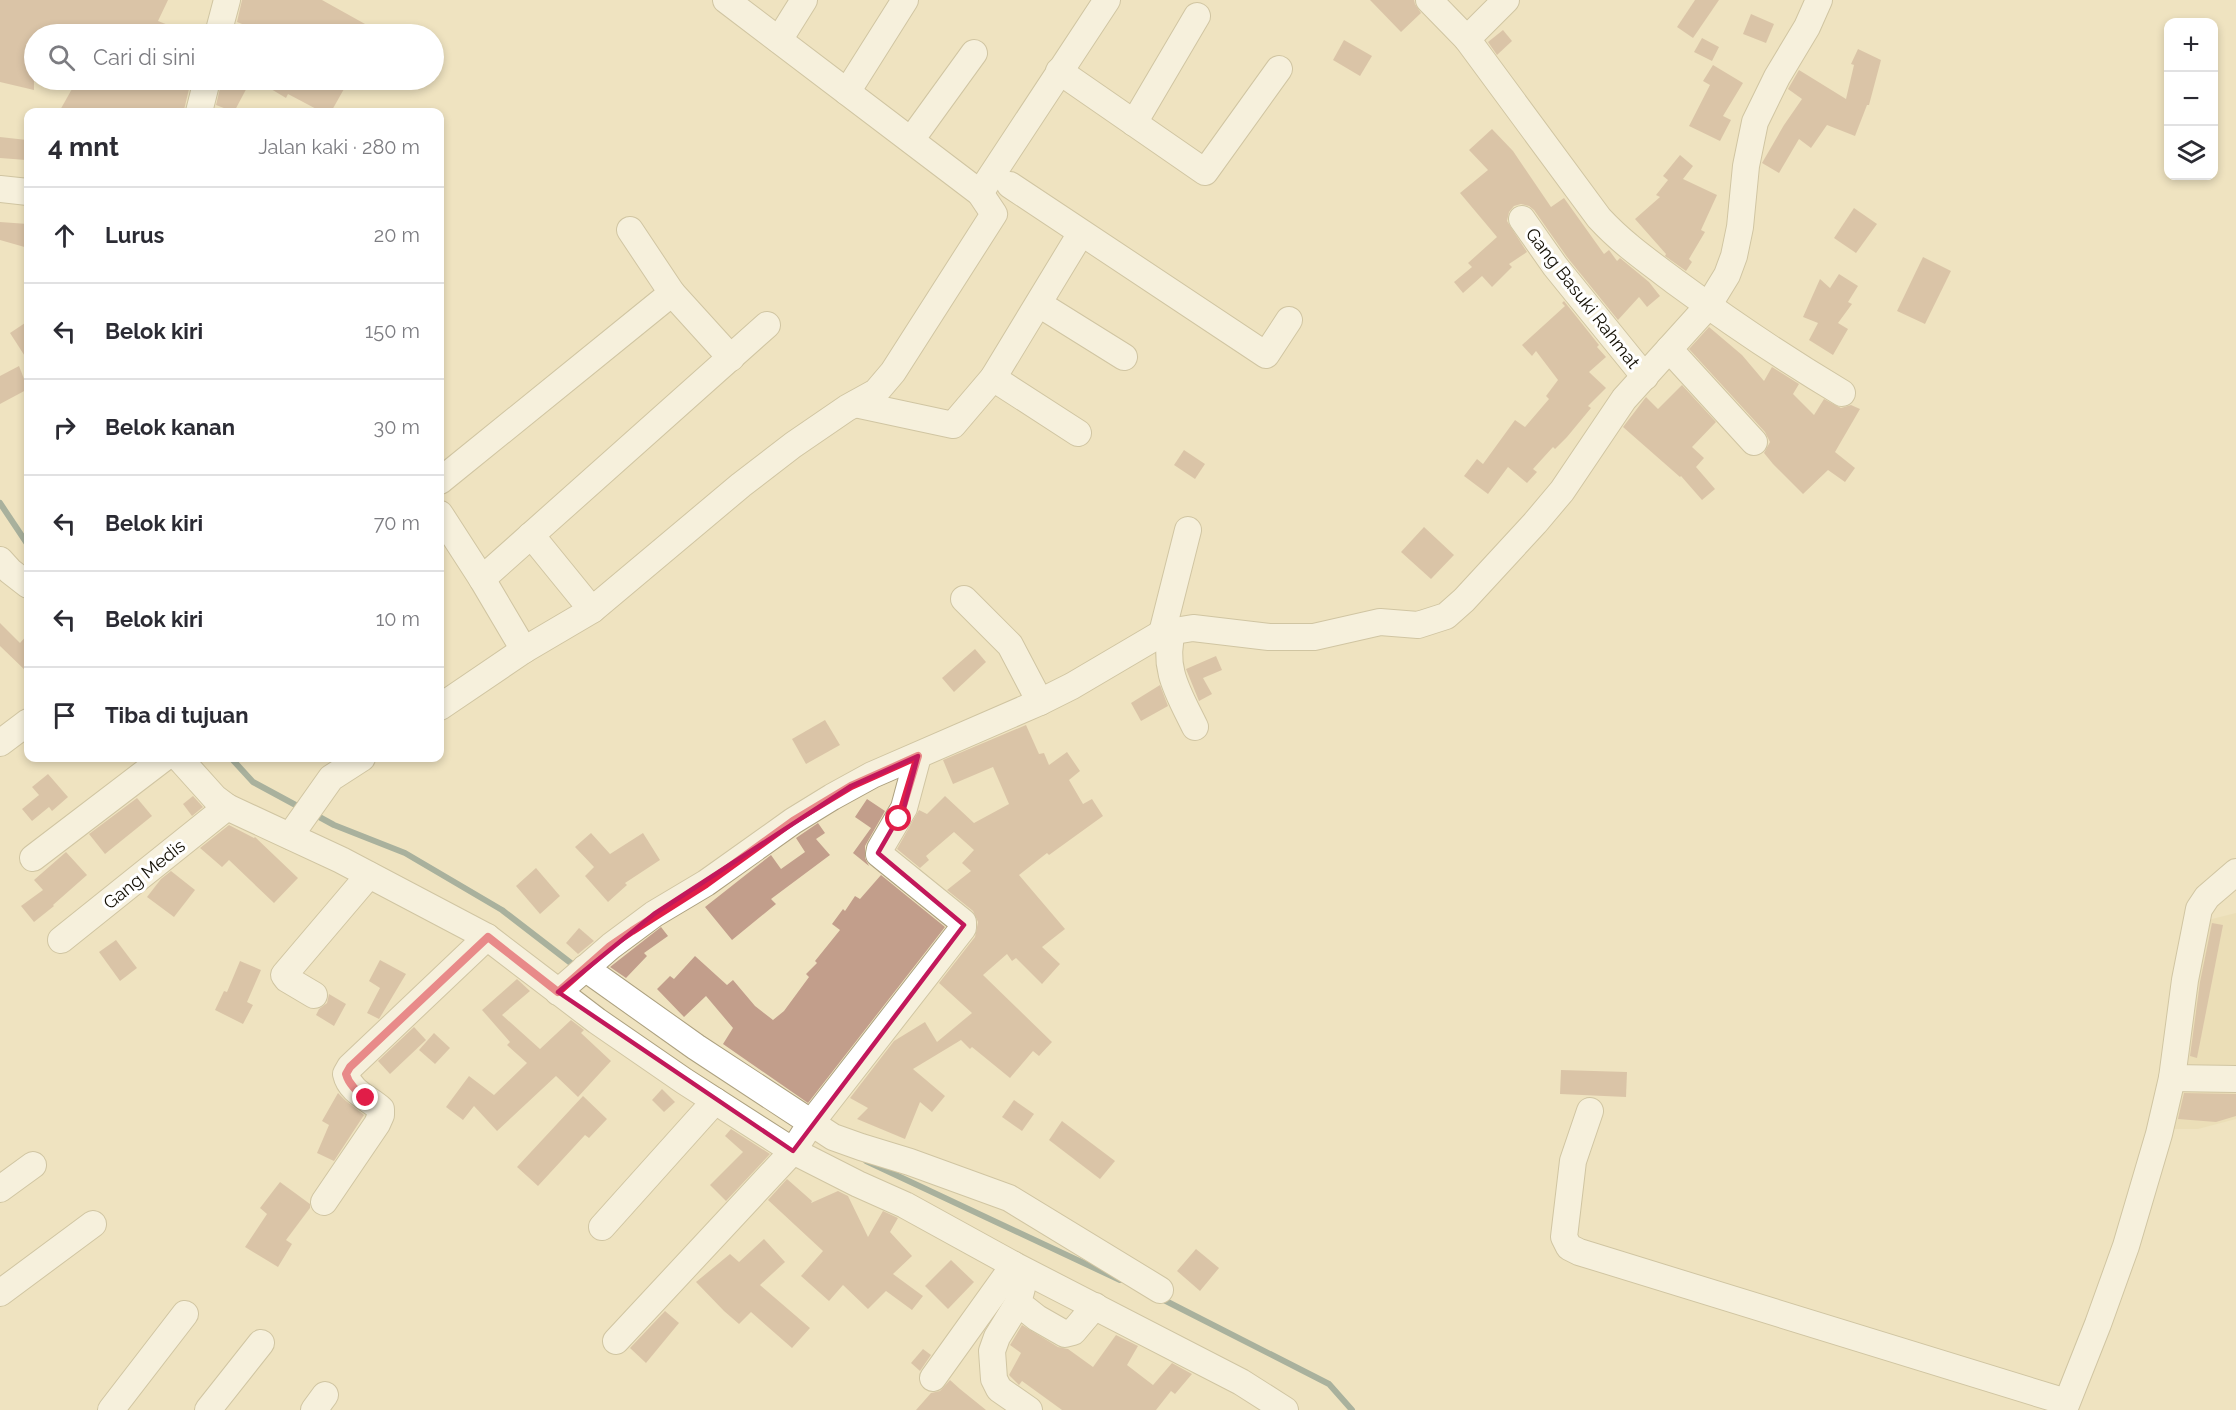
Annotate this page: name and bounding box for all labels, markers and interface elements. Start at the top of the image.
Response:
map controls [2164,18,2218,180]
button: + [2164,18,2218,72]
search box [24,24,444,90]
icon: search [45,41,78,74]
text: Cari di sini [93,44,195,70]
button: − [2164,72,2218,126]
button: layers [2164,126,2218,180]
text: 4 mnt [48,132,119,162]
text: Jalan kaki · 280 m [258,135,420,159]
icon: ahead [48,219,81,252]
text: Lurus [105,222,164,248]
text: 20 m [374,223,420,247]
street label: Gang Basuki Rahmat [1522,224,1644,372]
icon: left [48,315,81,348]
text: Belok kiri [105,318,203,344]
text: 150 m [365,319,420,343]
icon: right [48,411,81,444]
text: Belok kanan [105,414,235,440]
text: 30 m [374,415,420,439]
icon: left [48,507,81,540]
text: Belok kiri [105,510,203,536]
text: 70 m [374,511,420,535]
icon: left [48,603,81,636]
text: Belok kiri [105,606,203,632]
text: 10 m [376,607,420,631]
icon: arrive [48,699,81,732]
text: Tiba di tujuan [105,702,248,728]
route start [885,805,911,831]
street label: Gang Medis [99,835,189,913]
route end [352,1084,378,1110]

